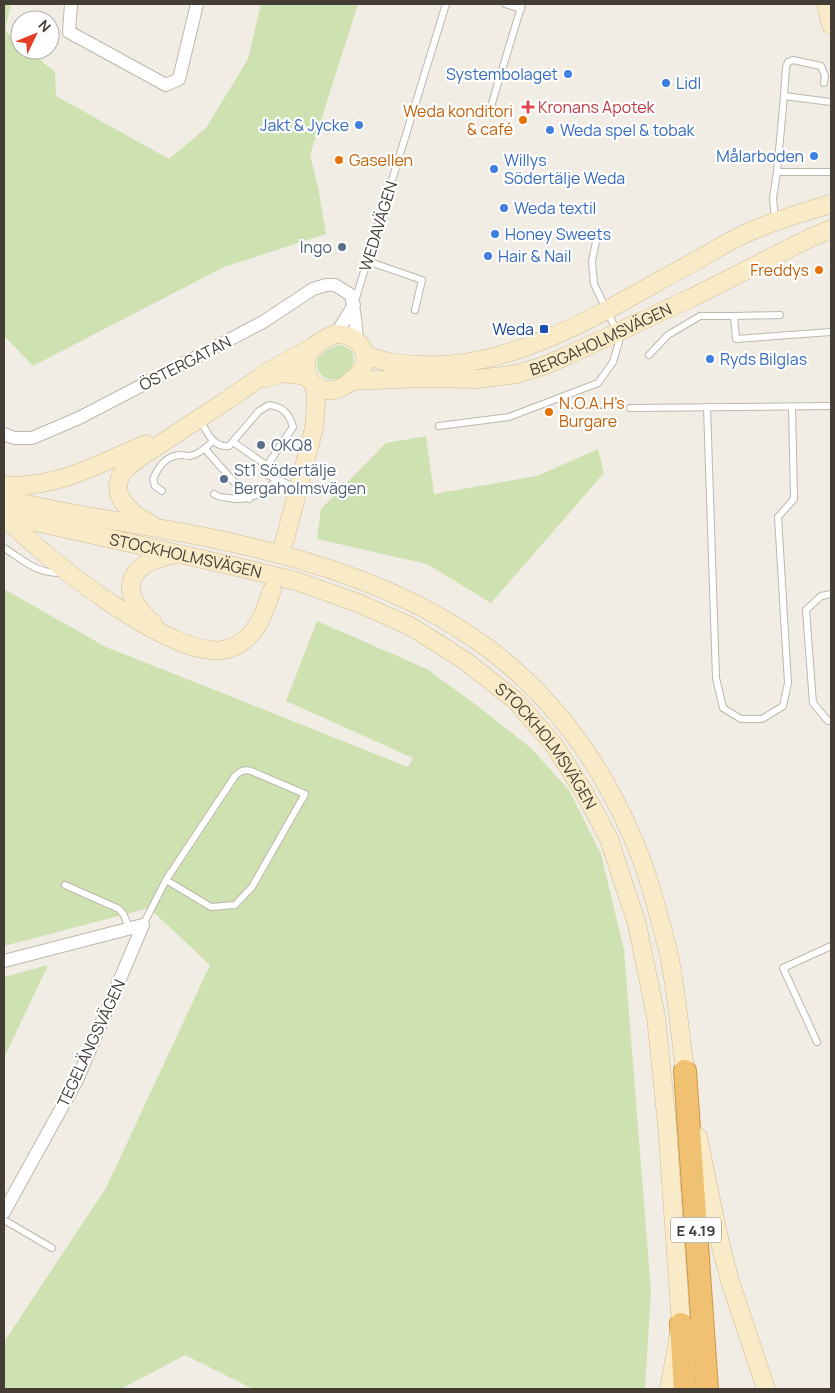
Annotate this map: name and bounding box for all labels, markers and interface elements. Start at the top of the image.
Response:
north arrow [10,10,60,60]
text: N [34,16,55,36]
place label: Systembolaget [446,63,558,85]
marker: Systembolaget [562,68,574,80]
place label: Lidl [676,72,701,94]
marker: Lidl [660,77,672,89]
place label: Kronans Apotek [538,96,656,118]
place label: Weda konditori & café [403,100,513,140]
marker: Kronans Apotek [522,101,534,113]
place label: Jakt & Jycke [260,114,349,136]
marker: Weda konditori & café [517,114,529,126]
marker: Jakt & Jycke [353,119,365,131]
place label: Weda spel & tobak [560,119,696,141]
marker: Weda spel & tobak [544,124,556,136]
place label: Målarboden [716,145,804,167]
place label: Gasellen [349,149,413,171]
place label: Willys Södertälje Weda [504,149,625,189]
marker: Målarboden [808,150,820,162]
marker: Gasellen [333,154,345,166]
marker: Willys Södertälje Weda [488,163,500,175]
street label: WEDAVÄGEN [354,178,402,274]
place label: Weda textil [514,197,596,219]
marker: Weda textil [498,202,510,214]
place label: Honey Sweets [505,223,611,245]
marker: Honey Sweets [489,228,501,240]
place label: Ingo [300,236,332,258]
marker: Ingo [336,241,348,253]
place label: Hair & Nail [498,245,571,267]
marker: Hair & Nail [482,250,494,262]
place label: Freddys [750,259,809,281]
marker: Freddys [813,264,825,276]
street label: BERGAHOLMSVÄGEN [527,298,675,380]
place label: Weda [492,318,534,340]
marker: Weda [538,323,550,335]
street label: ÖSTERGATAN [135,330,235,396]
place label: Ryds Bilglas [720,348,807,370]
marker: Ryds Bilglas [704,353,716,365]
place label: N.O.A.H’s Burgare [559,392,625,432]
marker: N.O.A.H’s Burgare [543,406,555,418]
place label: OKQ8 [271,434,312,456]
marker: OKQ8 [255,439,267,451]
place label: St1 Södertälje Bergaholmsvägen [234,459,366,499]
marker: St1 Södertälje Bergaholmsvägen [218,473,230,485]
street label: STOCKHOLMSVÄGEN [107,528,264,583]
street label: STOCKHOLMSVÄGEN [491,678,602,813]
street label: TEGELÄNGSVÄGEN [52,976,130,1110]
road number: E 4.19 [671,1218,721,1242]

